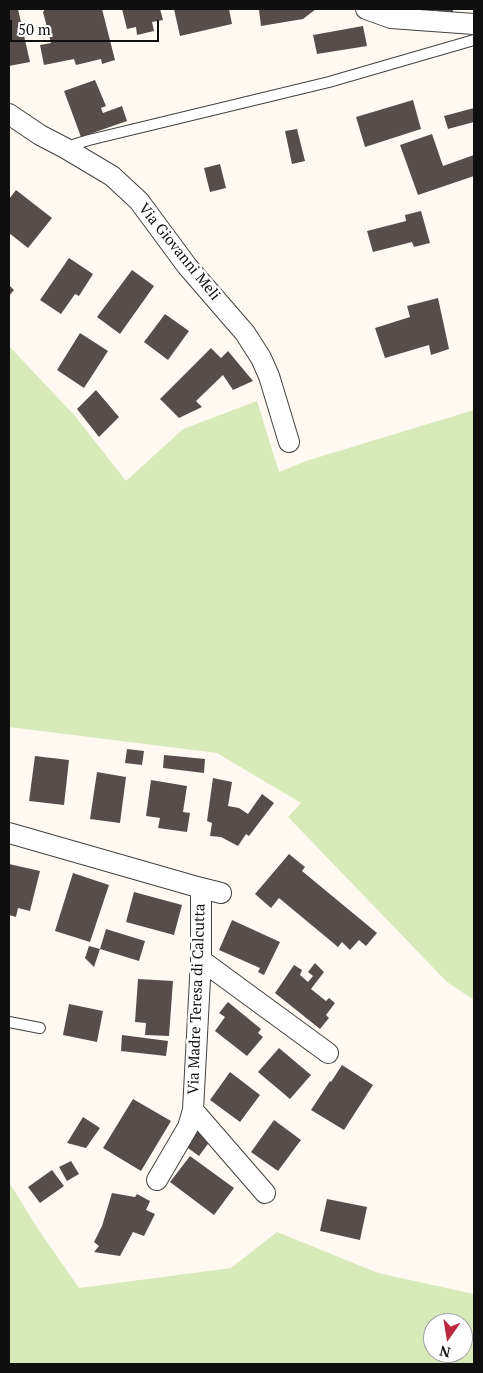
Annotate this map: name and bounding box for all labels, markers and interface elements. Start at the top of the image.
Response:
scale bar [12,10,161,42]
text: 50 m [18,19,51,39]
street label: Via Giovanni Meli [134,200,224,304]
street label: Via Madre Teresa di Calcutta [185,903,209,1095]
north arrow [423,1313,473,1363]
text: N [437,1342,452,1363]

